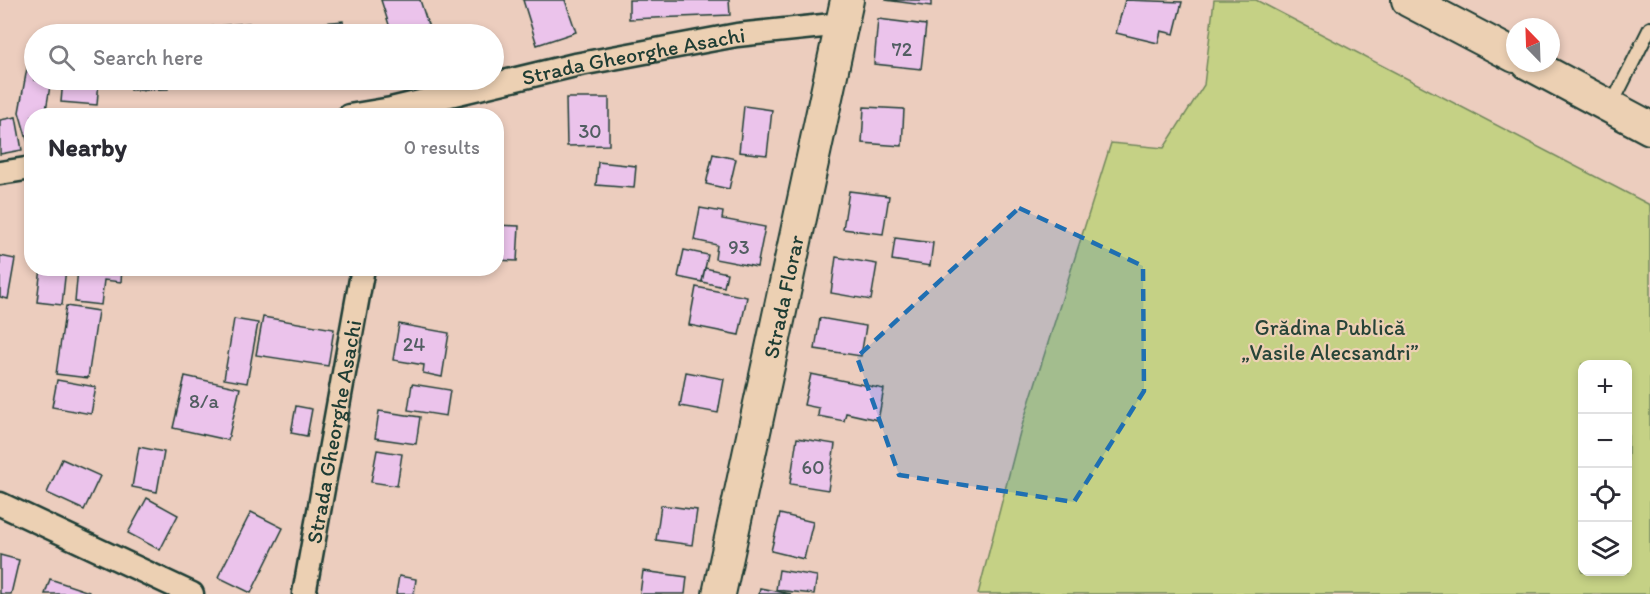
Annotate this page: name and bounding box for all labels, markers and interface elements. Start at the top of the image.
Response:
north arrow [1506,18,1560,72]
street label: Strada Gheorghe Asachi [519,21,746,91]
search box [24,24,504,90]
house number: 72 [892,37,913,61]
icon: search [45,41,78,74]
text: Search here [93,44,203,71]
house number: 30 [578,119,602,143]
text: Nearby [48,131,127,163]
text: 0 results [404,135,480,159]
street label: Strada Florar [757,233,810,361]
house number: 93 [728,235,750,259]
park label: Grădina Publică „Vasile Alecsandri” [1241,314,1419,366]
street label: Strada Gheorghe Asachi [300,318,367,546]
house number: 24 [403,332,425,356]
map controls [1578,360,1632,576]
button: + [1578,360,1632,414]
house number: 8/a [189,389,219,413]
button: − [1578,414,1632,468]
house number: 60 [802,455,824,479]
button: locate [1578,468,1632,522]
button: layers [1578,522,1632,576]

